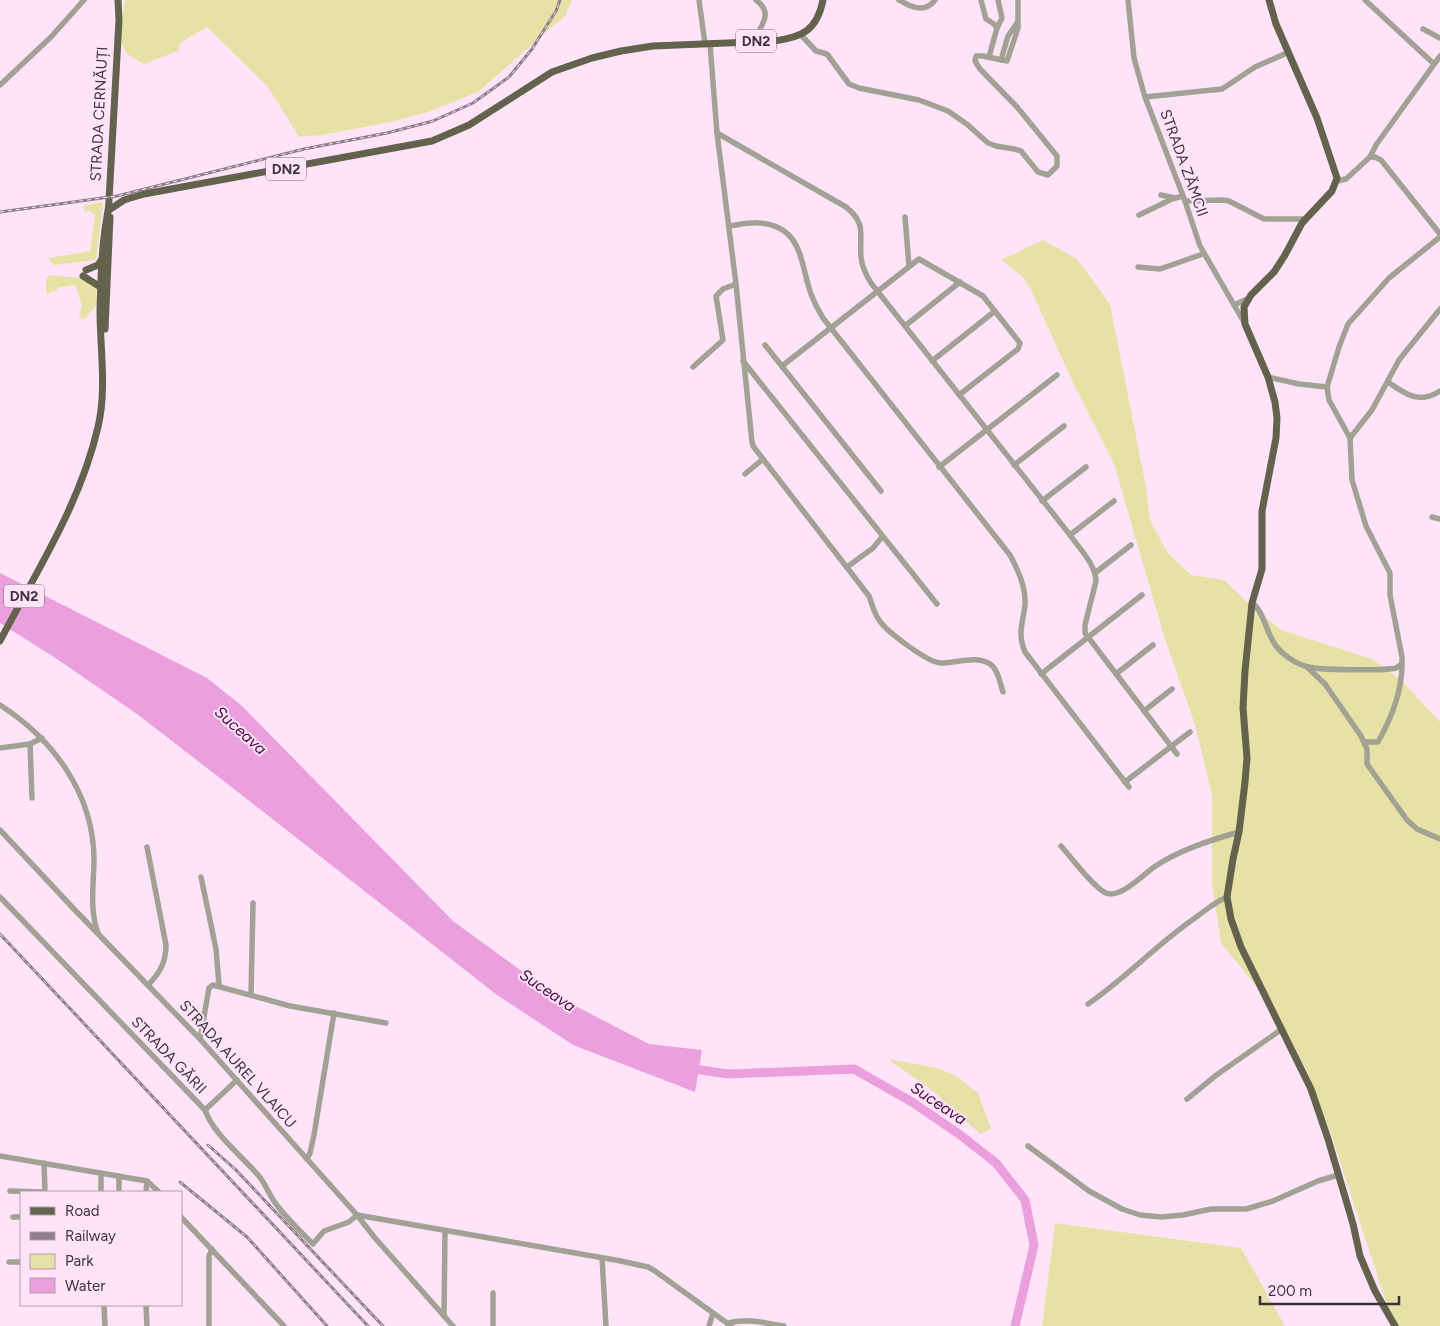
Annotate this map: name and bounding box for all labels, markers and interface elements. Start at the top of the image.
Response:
road number: DN2 [736,29,776,52]
street label: STRADA CERNĂUȚI [86,46,112,182]
street label: STRADA ZĂMCII [1156,107,1212,219]
road number: DN2 [266,157,306,180]
road number: DN2 [4,584,44,608]
water label: Suceava [211,702,270,759]
water label: Suceava [516,965,579,1016]
street label: STRADA AUREL VLAICU [176,996,300,1132]
street label: STRADA GĂRII [128,1013,210,1097]
water label: Suceava [907,1078,970,1129]
legend [20,1191,182,1306]
text: Road [65,1202,100,1220]
text: Railway [65,1227,116,1245]
text: Park [65,1252,94,1270]
scale bar [1260,1274,1399,1306]
text: Water [65,1277,105,1295]
text: 200 m [1268,1282,1312,1300]

